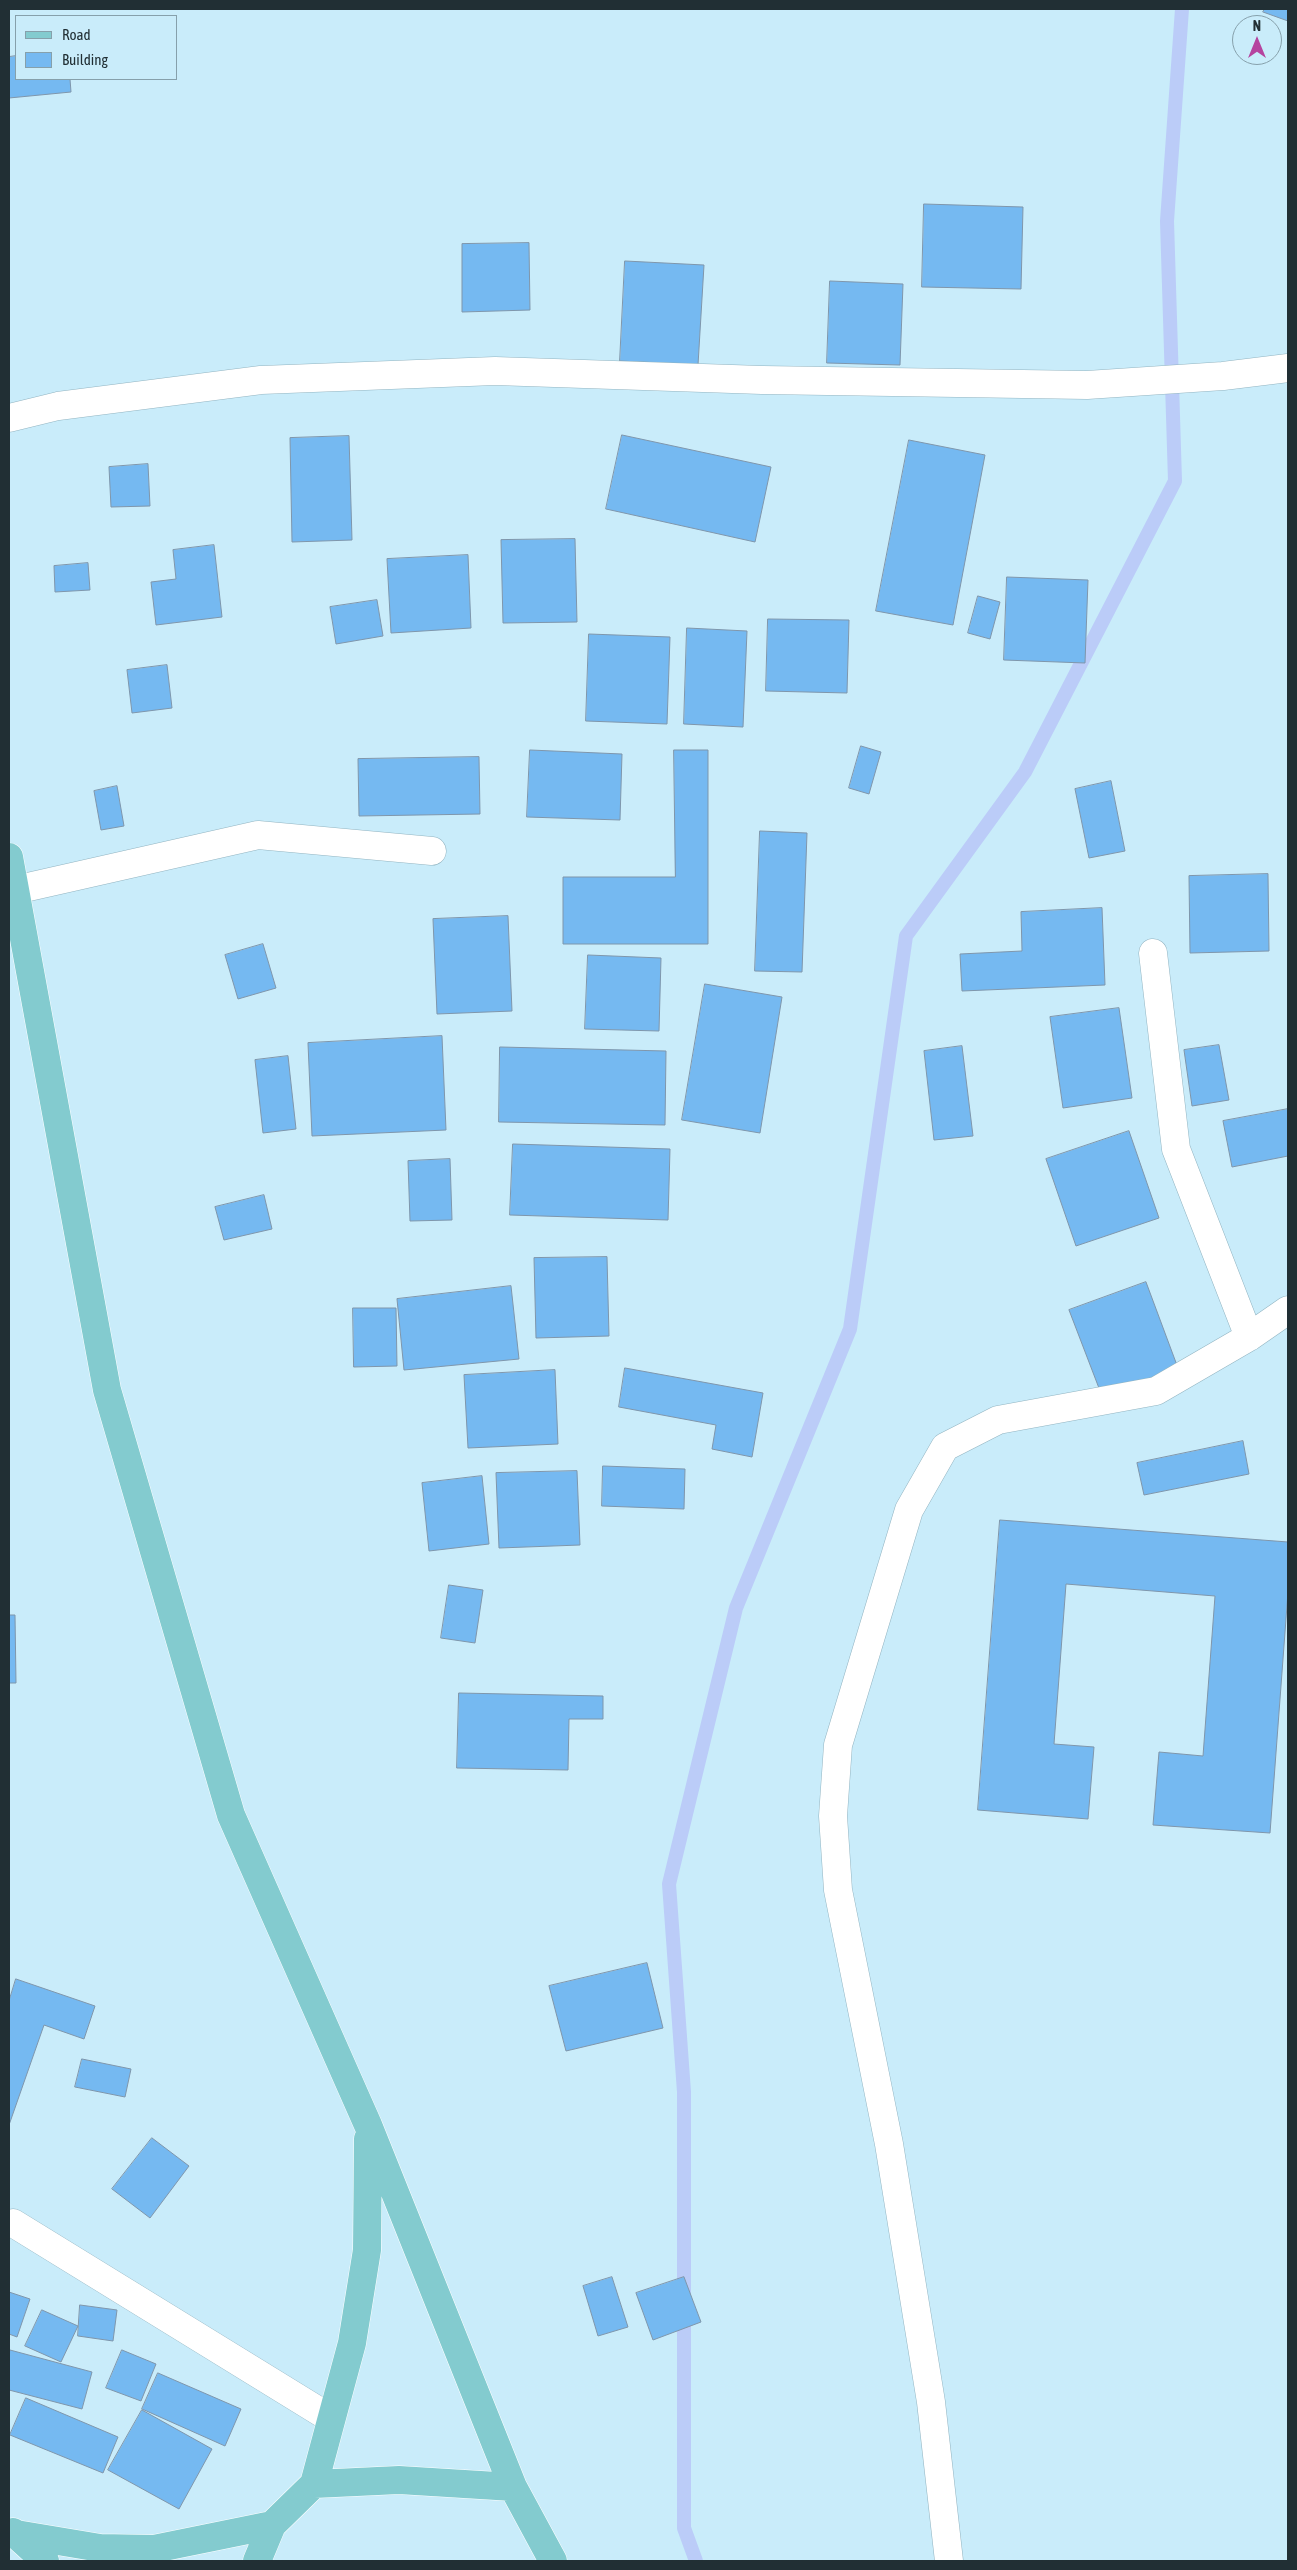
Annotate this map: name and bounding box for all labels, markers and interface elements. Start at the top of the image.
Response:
legend [15,15,178,80]
north arrow [1232,15,1282,65]
text: N [1253,18,1261,34]
text: Road [62,26,91,43]
text: Building [62,51,108,68]

